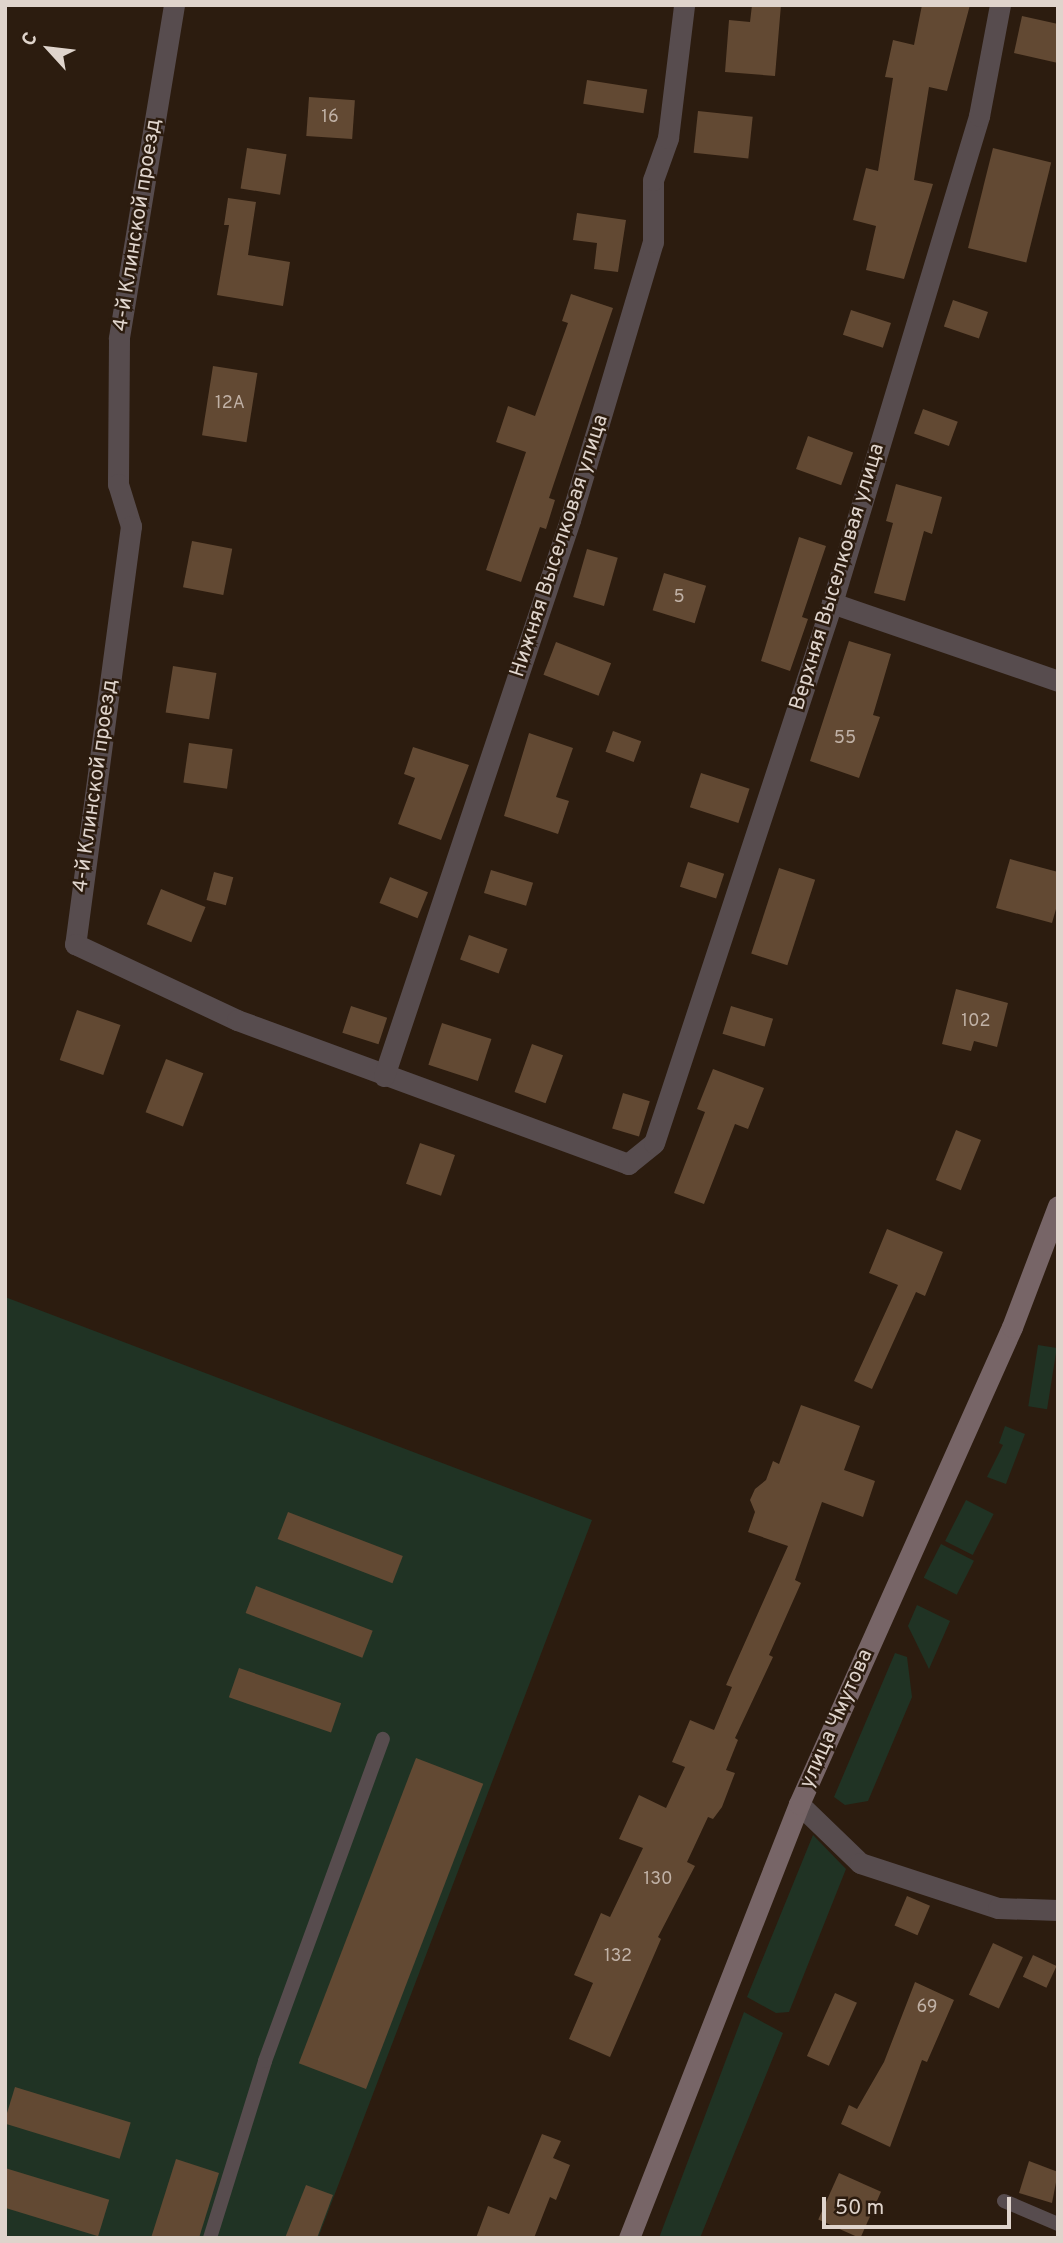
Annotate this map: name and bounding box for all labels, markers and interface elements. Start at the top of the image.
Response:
north arrow [14,14,84,84]
text: С [17,29,44,50]
house number: 16 [321,107,339,129]
street label: 4-й Клинской проезд [109,117,167,333]
house number: 12А [215,393,245,415]
street label: Нижняя Выселковая улица [506,411,614,681]
street label: Верхняя Выселковая улица [785,441,891,713]
house number: 5 [673,587,685,609]
street label: 4-й Клинской проезд [69,678,123,894]
house number: 55 [834,728,856,750]
house number: 102 [961,1011,991,1033]
street label: улица Чмутова [795,1645,879,1793]
house number: 130 [644,1869,672,1891]
house number: 132 [604,1946,632,1968]
house number: 69 [917,1997,937,2019]
scale bar [825,2184,1014,2228]
text: 50 m [835,2195,884,2222]

